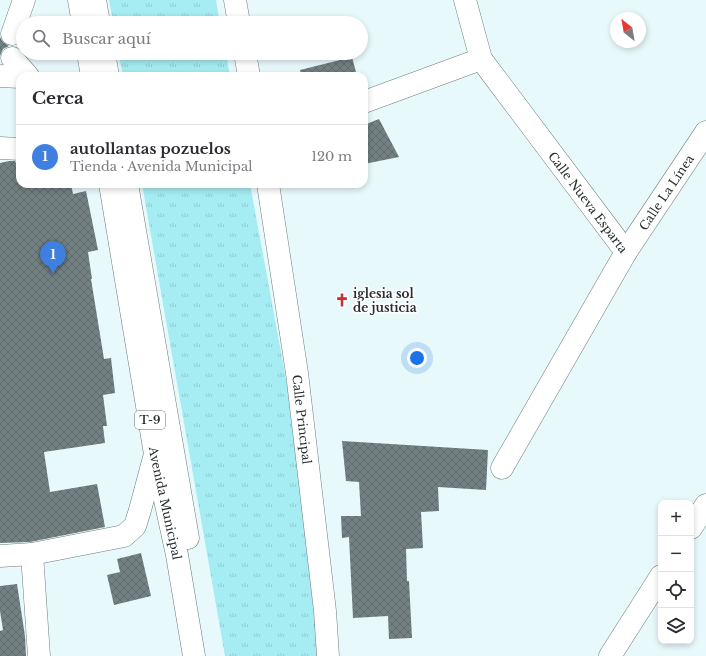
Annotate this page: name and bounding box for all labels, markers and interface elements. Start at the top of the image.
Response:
north arrow [610,12,646,48]
search box [16,16,368,60]
icon: search [30,27,52,49]
text: Buscar aquí [62,29,151,48]
text: Cerca [32,88,84,109]
text: autollantas pozuelos [70,139,231,158]
text: 1 [42,148,48,165]
text: 120 m [311,148,352,165]
street label: Calle Nueva Esparta [546,148,632,256]
street label: Calle La Línea [635,151,697,233]
text: Tienda · Avenida Municipal [70,158,252,175]
pin: 1 [40,241,66,274]
place label: iglesia sol de justicia [353,286,417,315]
church icon: iglesia sol de justicia [334,292,350,308]
your location [407,348,427,368]
street label: Calle Principal [290,374,315,465]
road number: T-9 [135,411,165,429]
street label: Avenida Municipal [146,444,185,561]
map controls [658,500,694,644]
button: + [658,500,694,536]
button: − [658,536,694,572]
button: locate [658,572,694,608]
button: layers [658,608,694,644]

